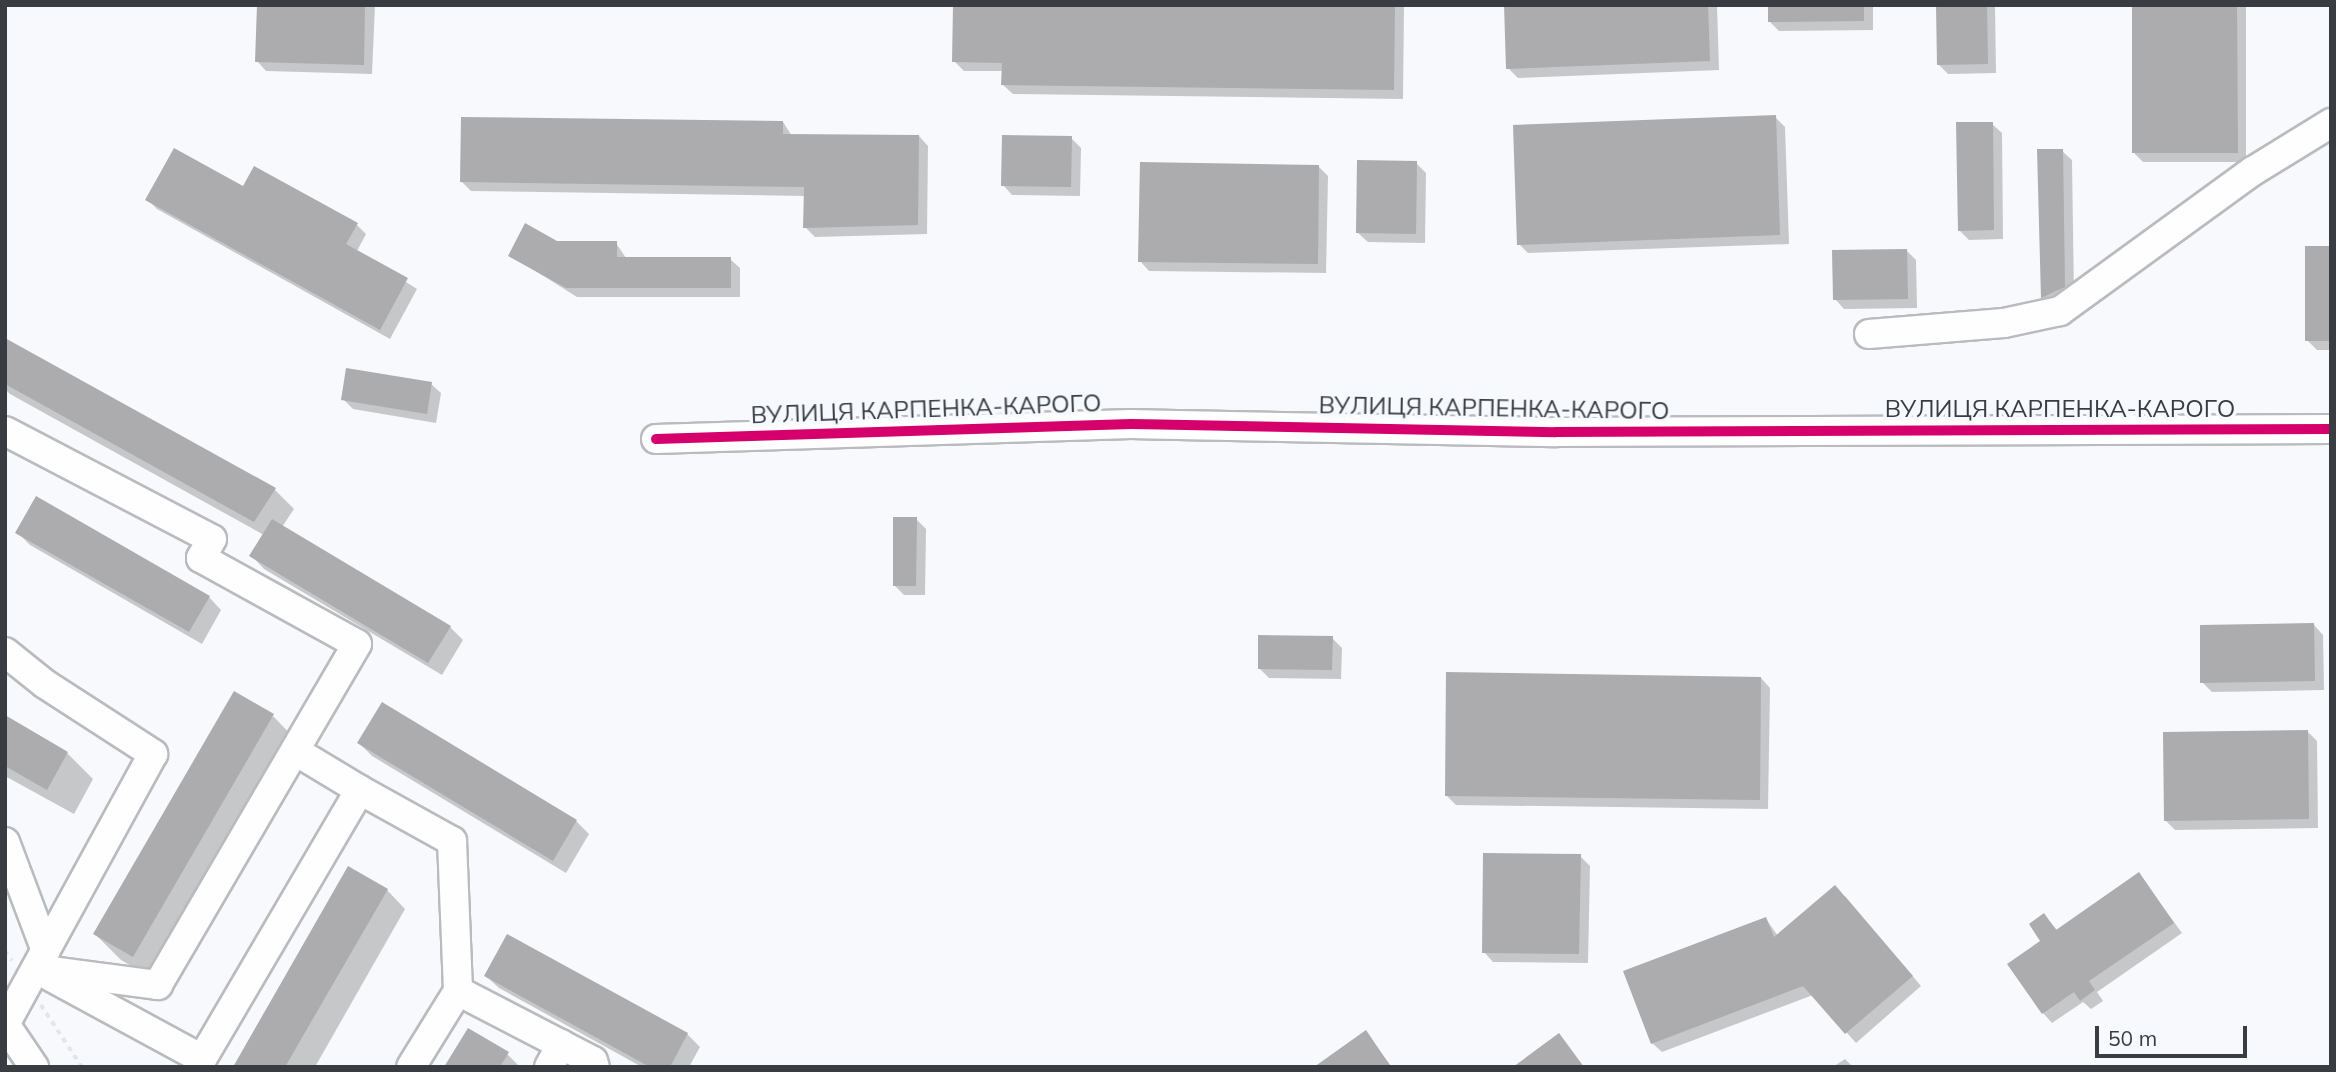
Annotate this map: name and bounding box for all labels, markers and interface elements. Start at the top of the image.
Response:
street label: ВУЛИЦЯ КАРПЕНКА-КАРОГО [750,388,1102,430]
street label: ВУЛИЦЯ КАРПЕНКА-КАРОГО [1318,391,1670,425]
street label: ВУЛИЦЯ КАРПЕНКА-КАРОГО [1885,395,2235,423]
scale bar [2098,1012,2250,1056]
text: 50 m [2108,1025,2157,1051]

